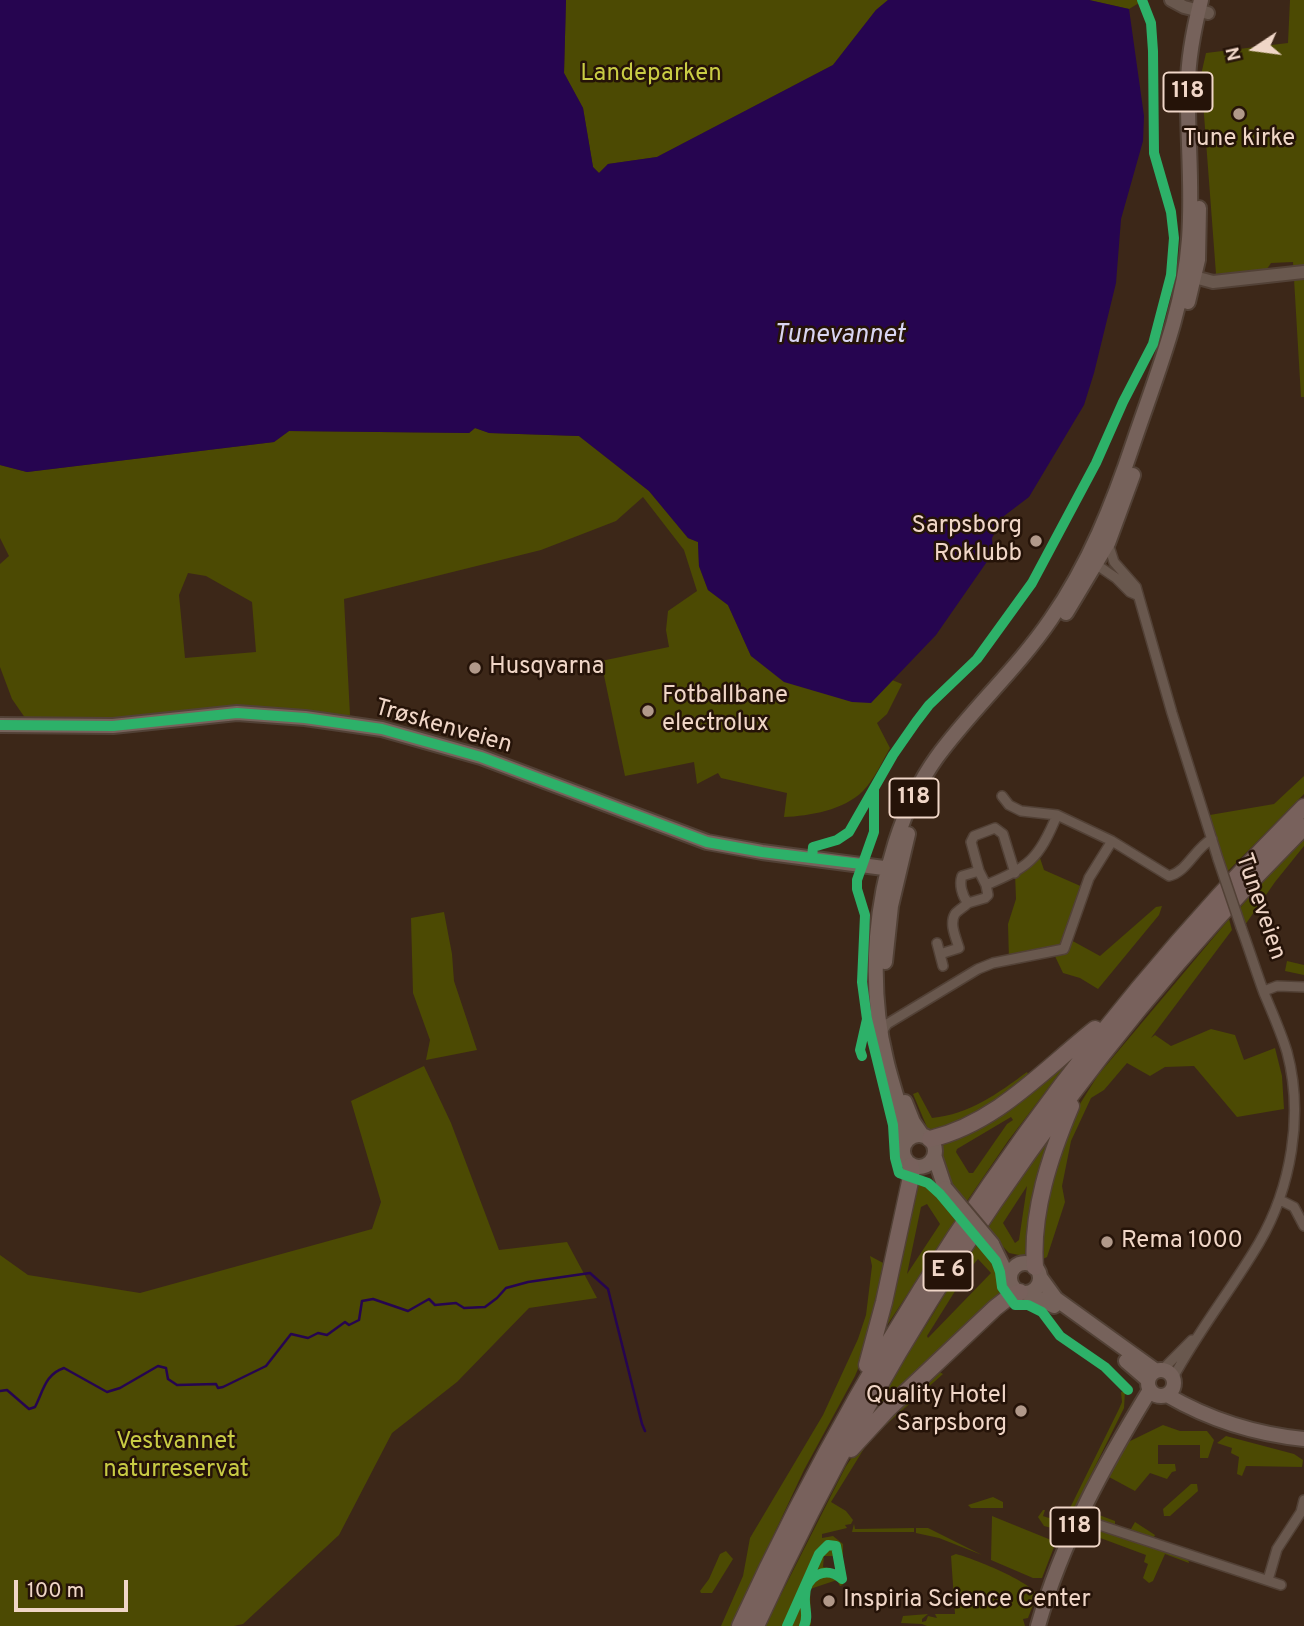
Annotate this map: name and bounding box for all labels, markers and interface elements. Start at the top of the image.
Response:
north arrow [1220,14,1290,84]
text: N [1221,44,1248,63]
park label: Landeparken [580,61,722,89]
road number: 118 [1164,72,1212,111]
marker: Tune kirke [1231,106,1247,122]
place label: Tune kirke [1183,126,1295,154]
water label: Tunevannet [773,321,905,353]
place label: Sarpsborg Roklubb [912,513,1022,569]
marker: Sarpsborg Roklubb [1028,533,1044,549]
place label: Husqvarna [489,654,604,682]
marker: Husqvarna [467,660,483,676]
place label: Fotballbane electrolux [662,683,788,739]
street label: Trøskenveien [371,695,515,761]
marker: Fotballbane electrolux [640,703,656,719]
road number: 118 [890,778,939,818]
street label: Tuneveien [1227,850,1291,964]
place label: Rema 1000 [1121,1228,1243,1256]
marker: Rema 1000 [1099,1234,1115,1250]
road number: E 6 [923,1252,972,1290]
place label: Quality Hotel Sarpsborg [866,1383,1007,1439]
marker: Quality Hotel Sarpsborg [1013,1403,1029,1419]
park label: Vestvannet naturreservat [103,1429,249,1485]
road number: 118 [1050,1508,1100,1546]
scale bar [18,1566,131,1610]
text: 100 m [27,1578,84,1605]
place label: Inspiria Science Center [843,1587,1091,1615]
marker: Inspiria Science Center [821,1593,837,1609]

